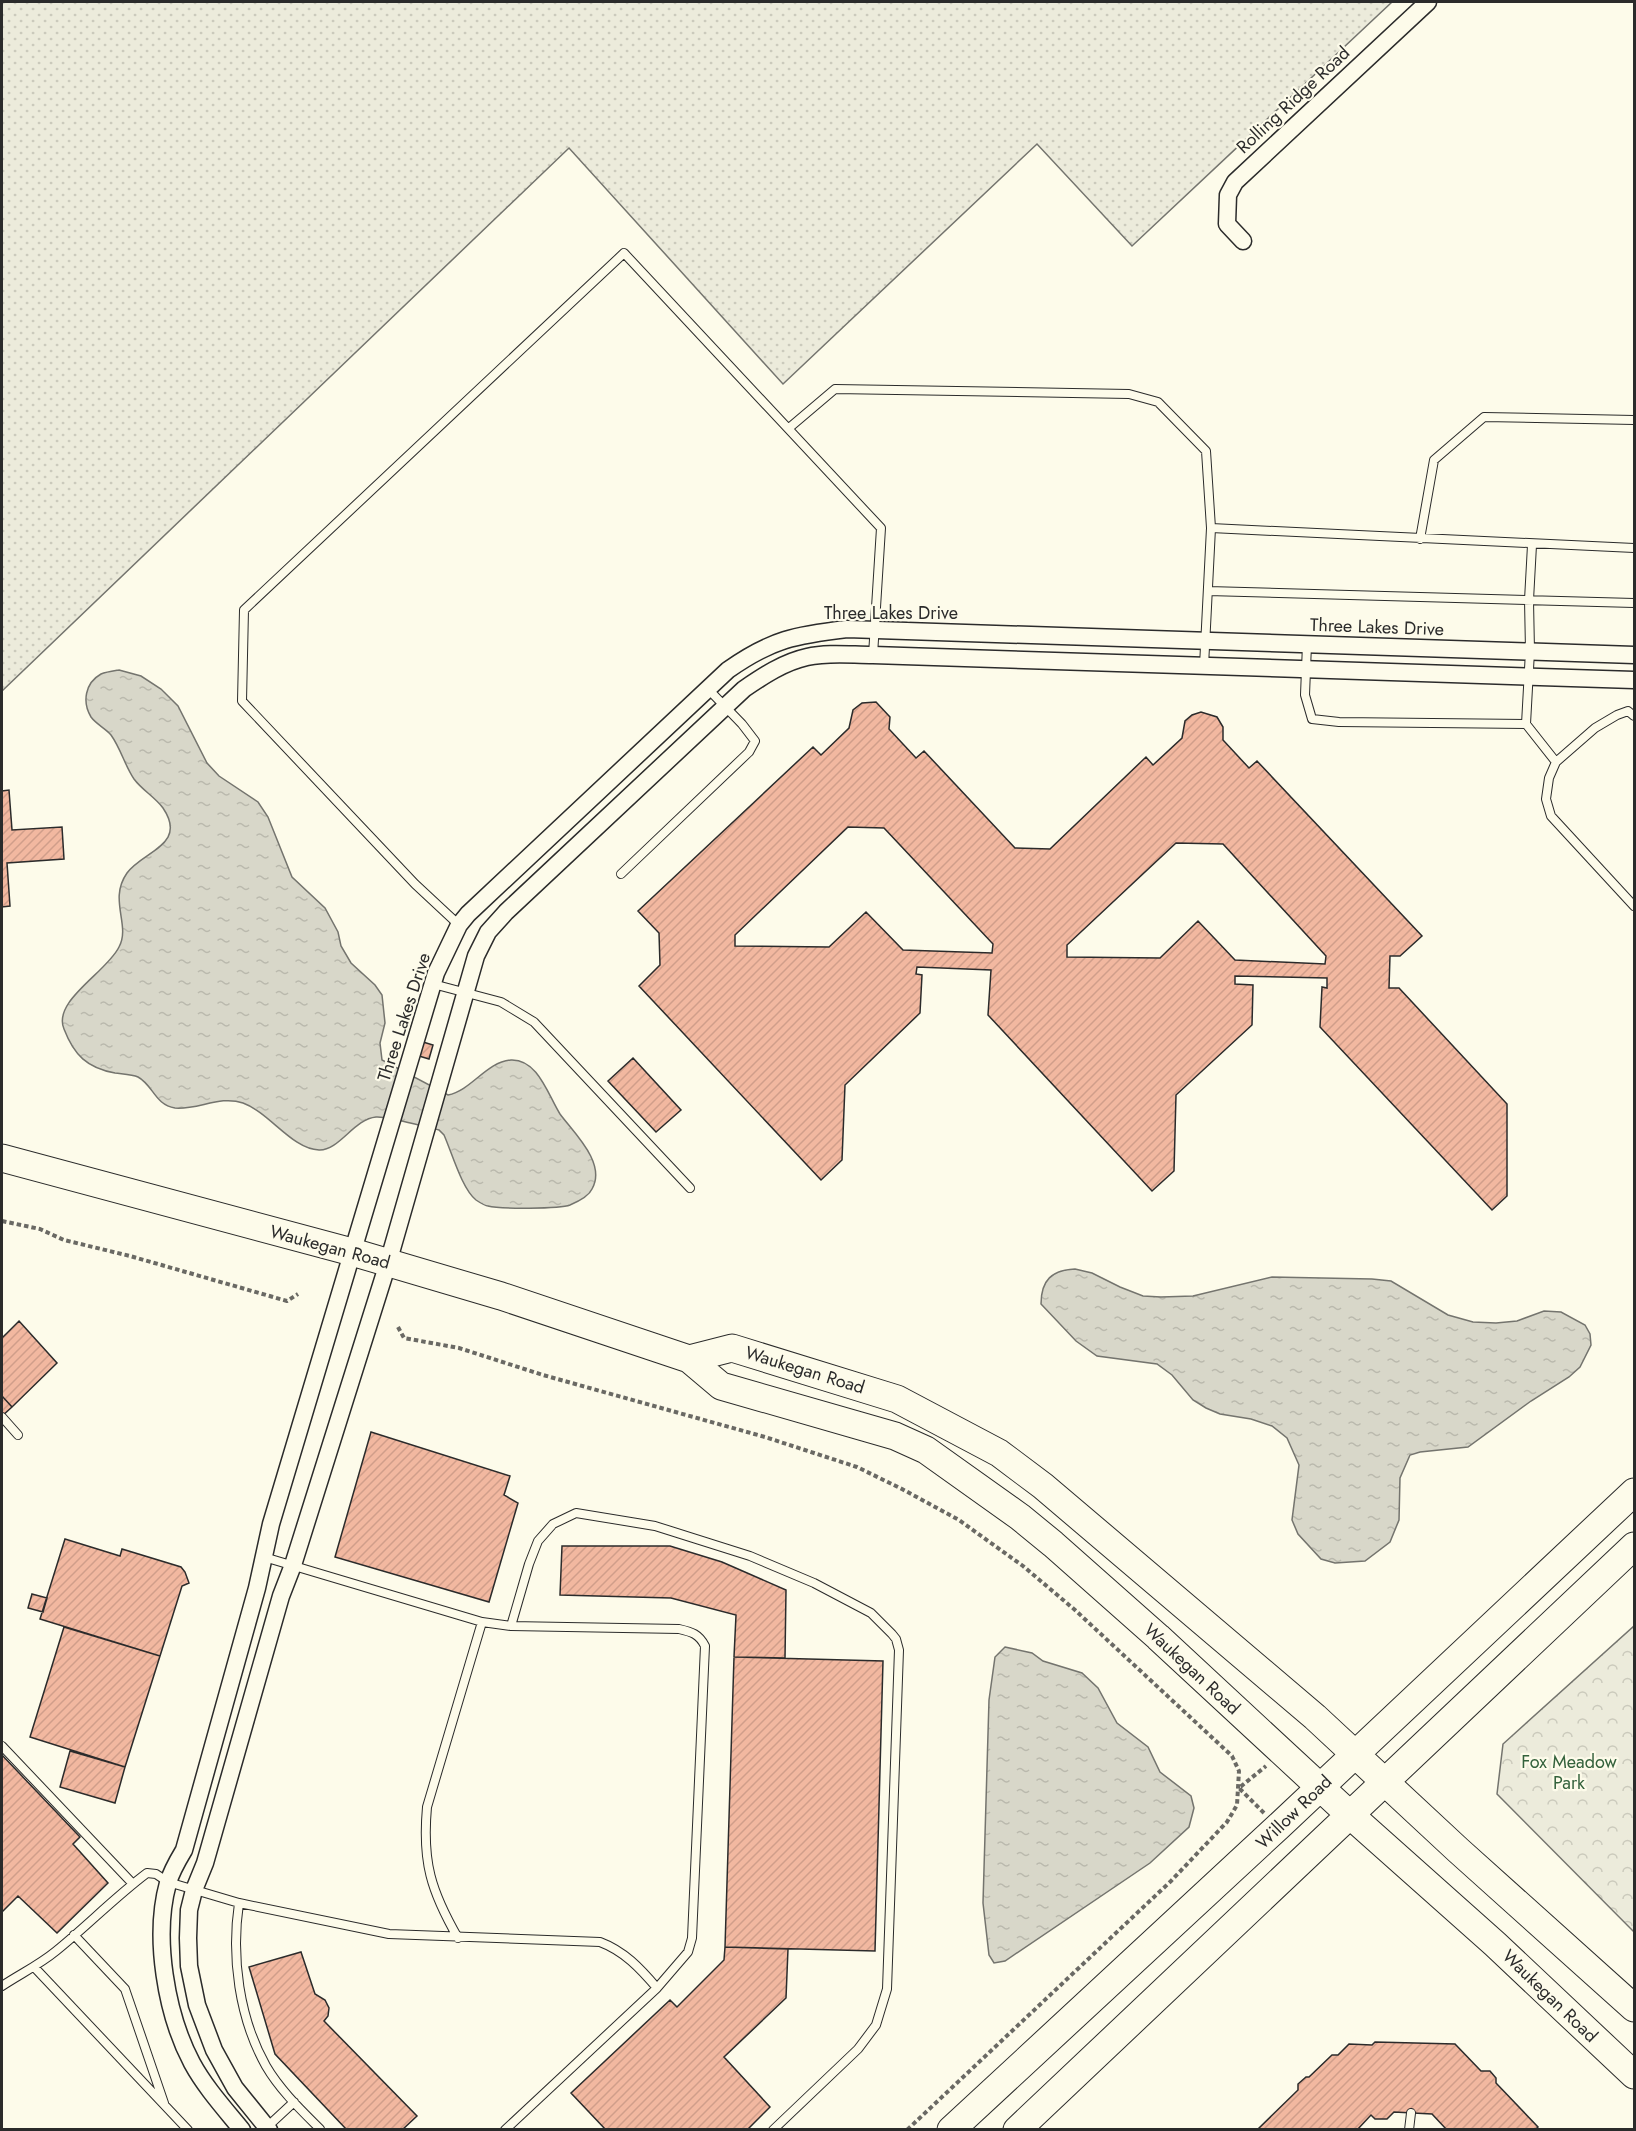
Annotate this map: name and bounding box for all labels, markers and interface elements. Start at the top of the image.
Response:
street label: Rolling Ridge Road [1230,40,1356,160]
street label: Three Lakes Drive [824,600,958,626]
street label: Three Lakes Drive [1310,612,1444,642]
street label: Three Lakes Drive [371,949,437,1085]
street label: Waukegan Road [267,1218,393,1276]
street label: Waukegan Road [742,1339,868,1401]
street label: Waukegan Road [1138,1617,1246,1721]
park label: Fox Meadow Park [1521,1749,1618,1796]
street label: Willow Road [1250,1769,1338,1855]
street label: Waukegan Road [1496,1944,1604,2048]

